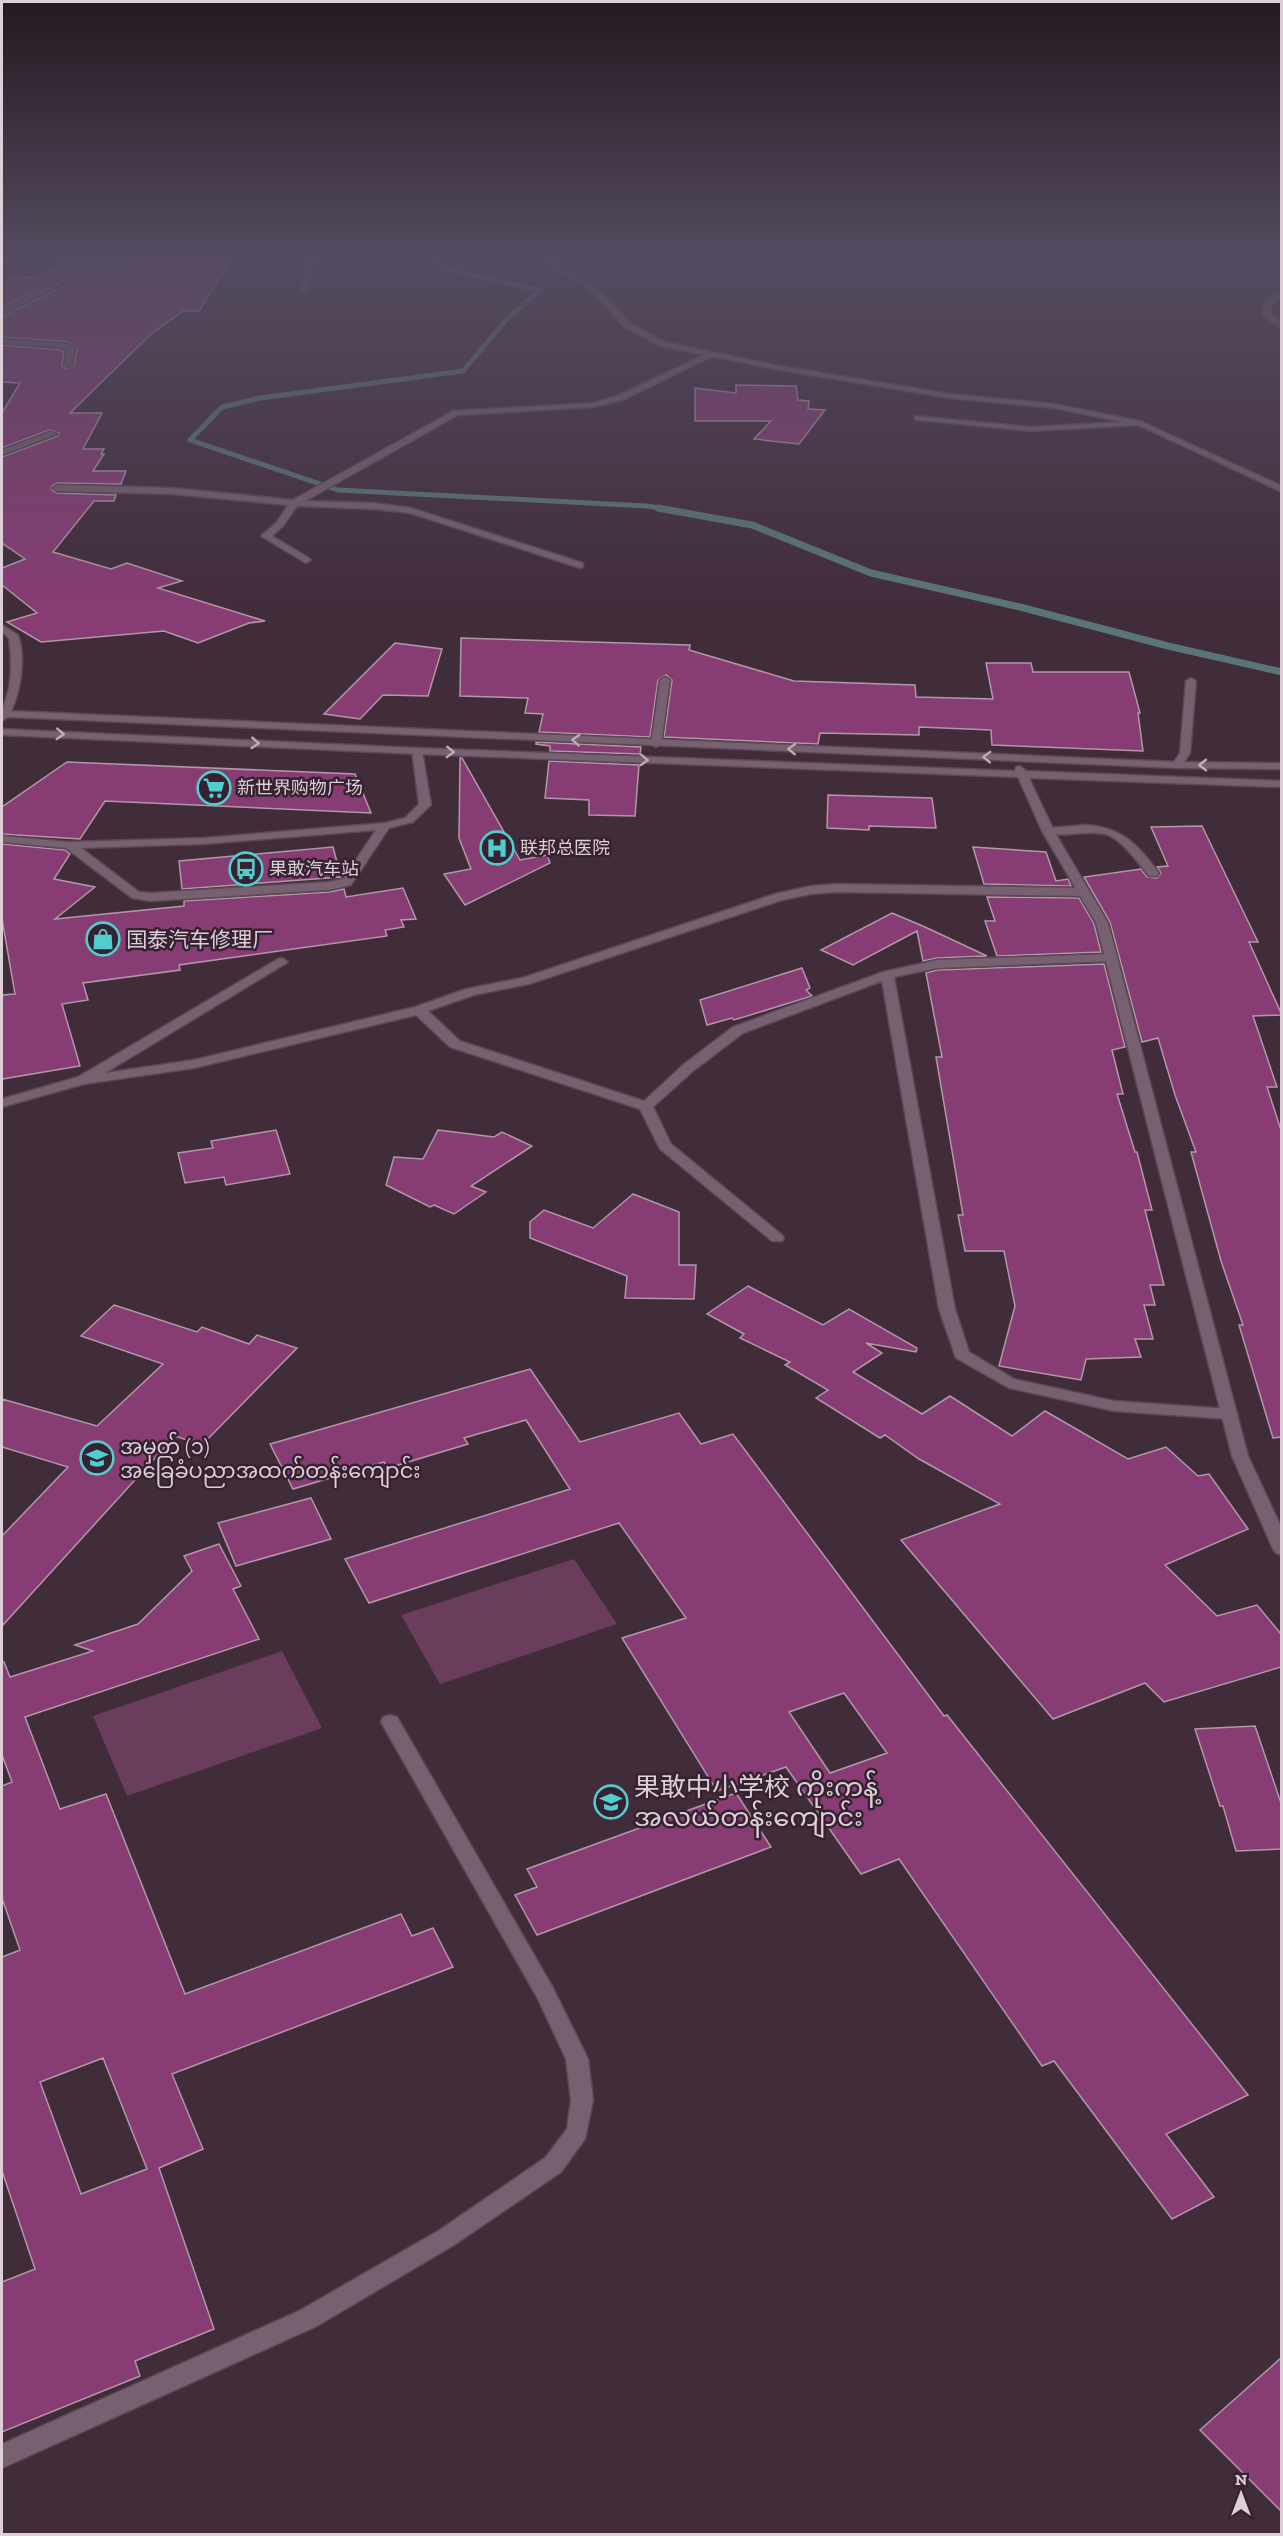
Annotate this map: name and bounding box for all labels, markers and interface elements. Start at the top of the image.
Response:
one-way arrow [55,728,64,741]
one-way arrow [572,734,581,746]
one-way arrow [250,737,259,750]
one-way arrow [788,743,797,756]
one-way arrow [445,746,454,759]
one-way arrow [982,751,991,764]
one-way arrow [640,754,649,766]
one-way arrow [1198,759,1207,771]
supermarket icon: 新世界购物广场 [196,770,232,806]
place label: 新世界购物广场 [237,777,363,799]
hospital icon: 联邦总医院 [479,830,515,866]
place label: 联邦总医院 [520,837,610,859]
bus stop icon: 果敢汽车站 [228,851,264,887]
place label: 果敢汽车站 [269,858,359,880]
shop icon: 国泰汽车修理厂 [85,921,121,957]
place label: 国泰汽车修理厂 [126,927,273,952]
place label: အမှတ် (၁) အခြေခံပညာအထက်တန်းကျောင်း [120,1431,421,1489]
school or university icon: အမှတ် (၁) အခြေခံပညာအထက်တန်းကျောင်း [79,1440,115,1476]
place label: 果敢中小学校 ကိုးကန့် အလယ်တန်းကျောင်း [634,1770,882,1838]
school or university icon: 果敢中小学校 ကိုးကန့် အလယ်တန်းကျောင်း [593,1784,629,1820]
north arrow [1211,2464,1271,2524]
text: N [1235,2470,1247,2489]

